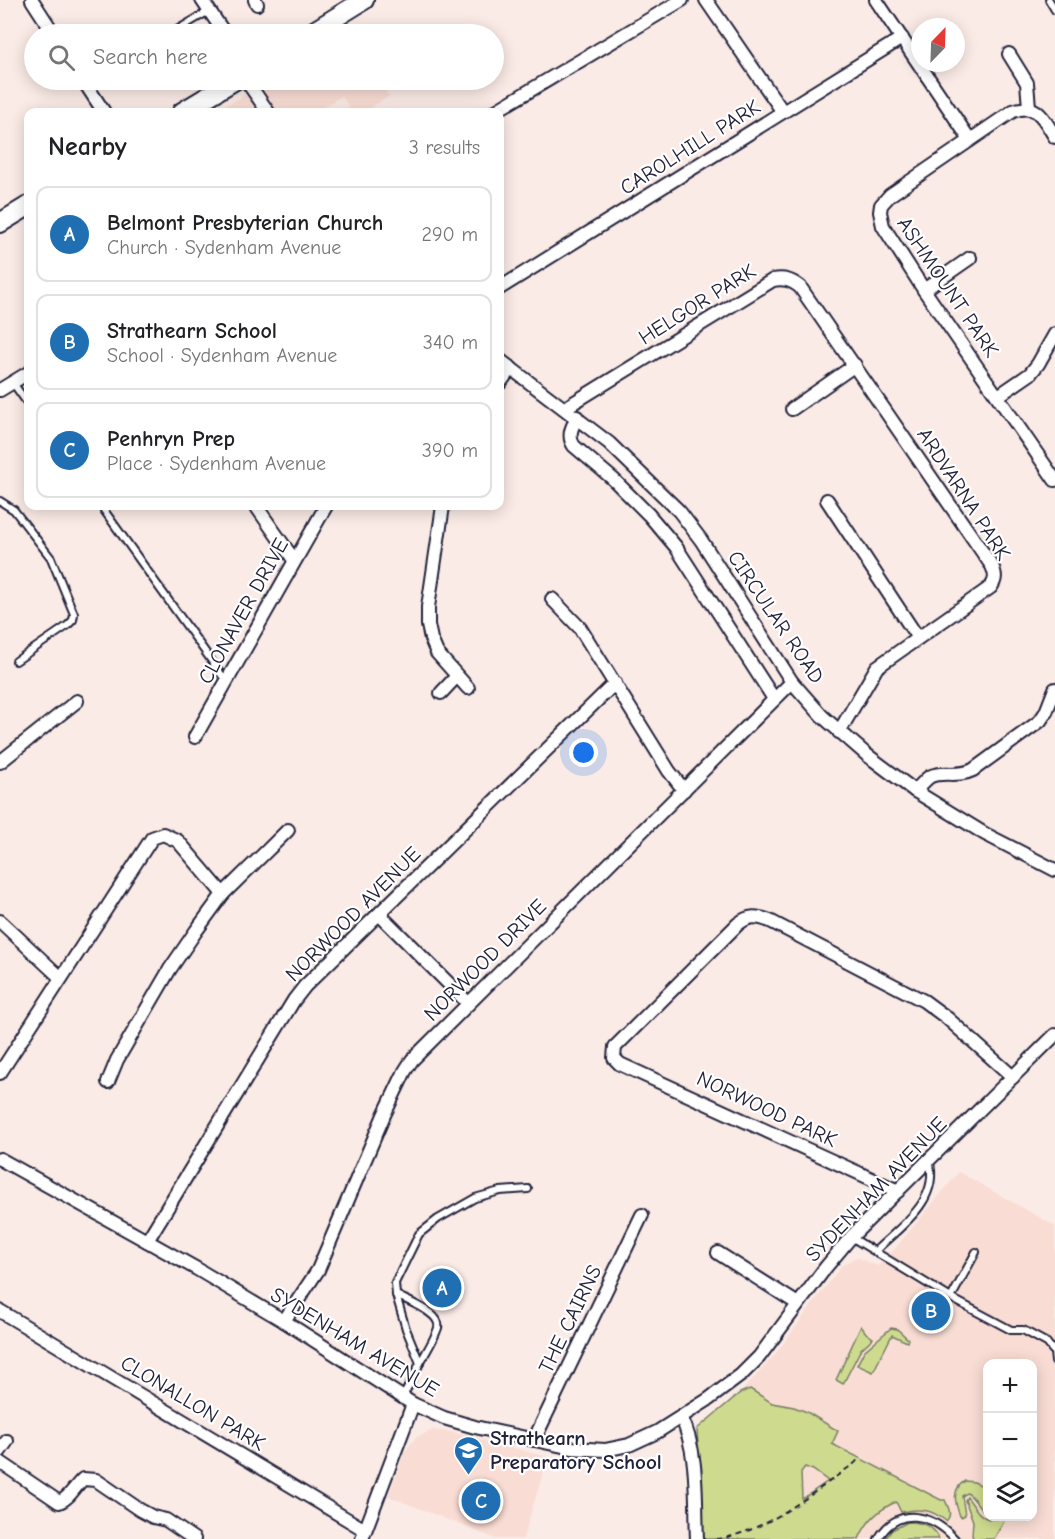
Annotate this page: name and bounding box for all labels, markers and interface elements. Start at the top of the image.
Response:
north arrow [911,18,965,72]
search box [24,24,504,90]
icon: search [45,41,78,74]
text: Search here [93,44,208,70]
street label: CAROLHILL PARK [616,94,765,200]
text: Nearby [48,132,127,162]
text: 3 results [409,136,480,159]
text: Belmont Presbyterian Church [107,210,383,236]
street label: ASHMOUNT PARK [892,212,1004,362]
text: A [64,223,75,246]
text: 290 m [422,223,478,246]
text: Church · Sydenham Avenue [107,236,341,259]
street label: HELGOR PARK [634,258,760,349]
text: Strathearn School [107,318,277,344]
text: B [63,331,76,354]
text: 340 m [423,331,478,354]
text: School · Sydenham Avenue [107,344,337,367]
street label: ARDVARNA PARK [912,423,1016,565]
text: Penhryn Prep [107,426,235,452]
text: C [63,439,76,462]
text: 390 m [422,439,478,462]
text: Place · Sydenham Avenue [107,452,326,475]
street label: CLONAVER DRIVE [193,534,293,688]
street label: CIRCULAR ROAD [723,546,829,688]
your location [569,738,598,767]
street label: NORWOOD AVENUE [281,842,425,986]
street label: NORWOOD DRIVE [419,894,551,1026]
street label: NORWOOD PARK [693,1066,841,1152]
street label: SYDENHAM AVENUE [801,1112,951,1266]
street label: THE CAIRNS [534,1261,606,1377]
pin: A [422,1266,462,1310]
street label: SYDENHAM AVENUE [266,1282,444,1402]
pin: B [912,1288,950,1334]
street label: CLONALLON PARK [116,1350,270,1456]
map controls [983,1359,1037,1521]
button: + [983,1359,1037,1413]
button: − [983,1413,1037,1467]
place label: Strathearn Preparatory School [490,1426,662,1474]
school or university icon: Strathearn Preparatory School [453,1434,485,1476]
button: layers [983,1467,1037,1521]
pin: C [462,1478,500,1524]

